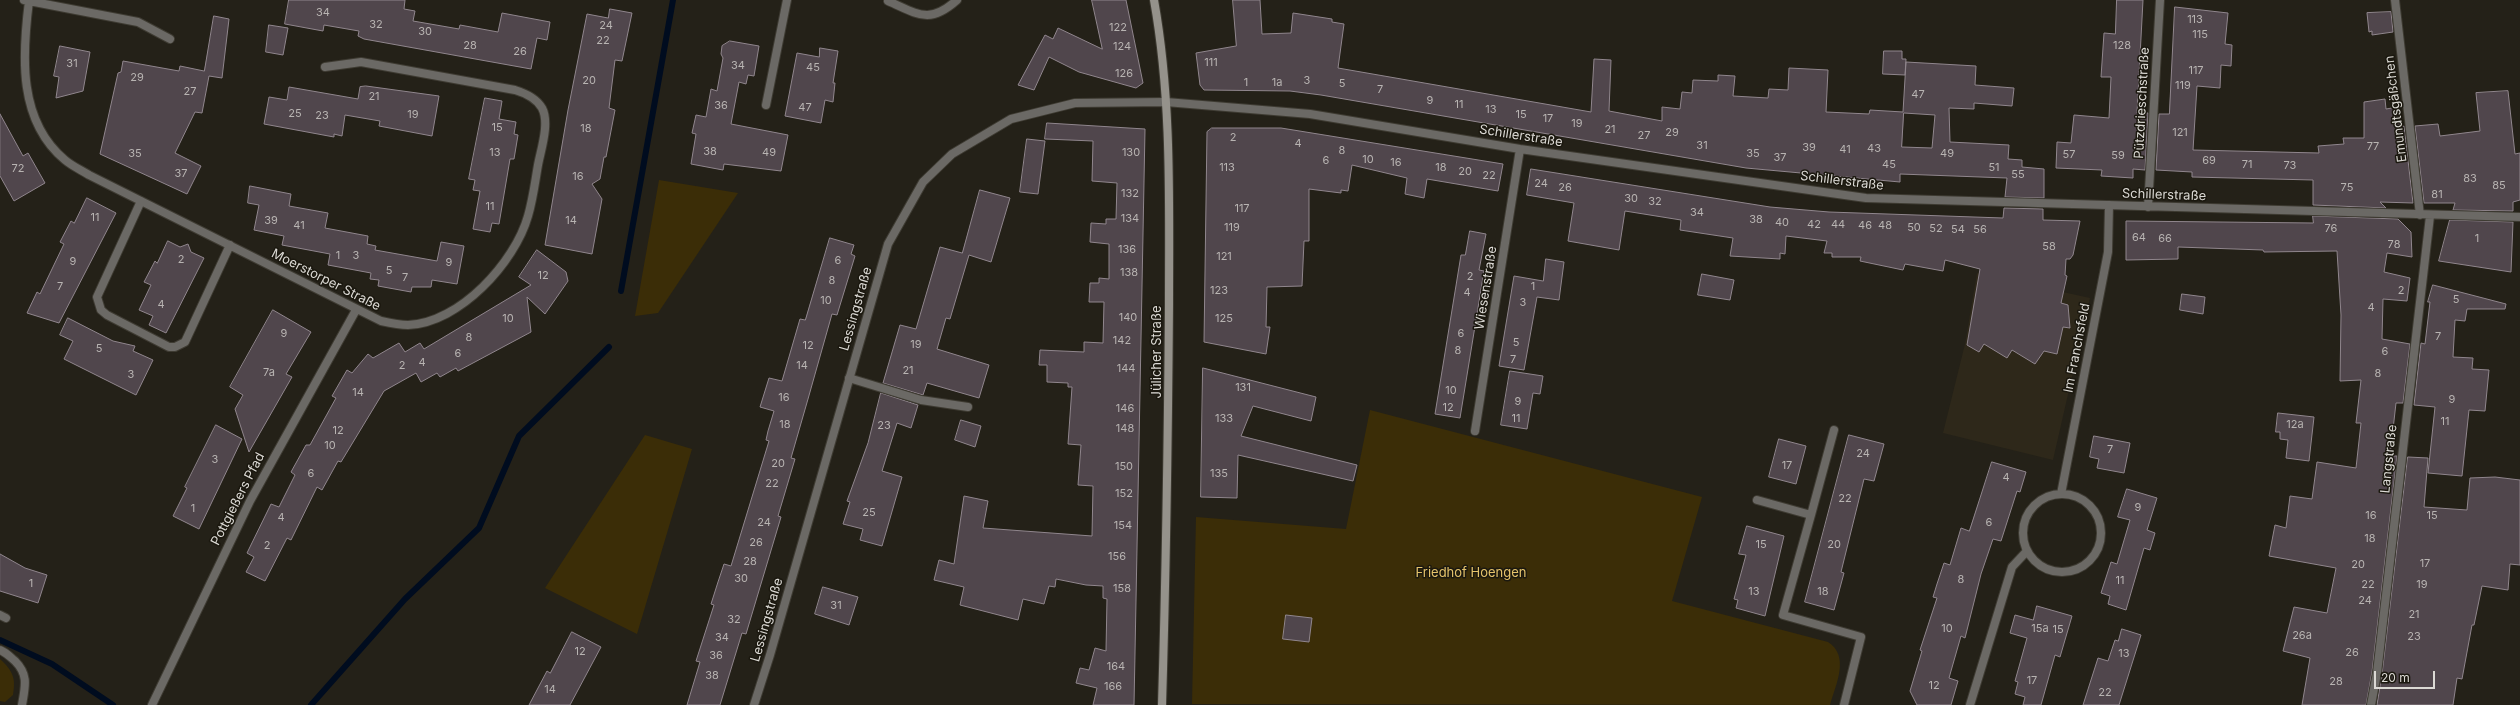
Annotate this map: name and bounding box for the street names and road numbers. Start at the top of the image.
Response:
street label: Pützdrieschstraße [2131,47,2153,159]
street label: Emundtsgäßchen [2382,55,2410,163]
street label: Schillerstraße [1478,122,1564,150]
street label: Schillerstraße [1799,168,1885,194]
street label: Schillerstraße [2122,186,2206,204]
street label: Wiesenstraße [1472,245,1500,331]
street label: Moerstorper Straße [269,246,383,314]
street label: Lessingstraße [837,265,875,353]
street label: Im Franchsfeld [2061,302,2093,394]
street label: Jülicher Straße [1149,305,1165,399]
street label: Langstraße [2378,424,2400,494]
street label: Pottgießers Pfad [208,450,268,548]
street label: Lessingstraße [748,576,786,664]

